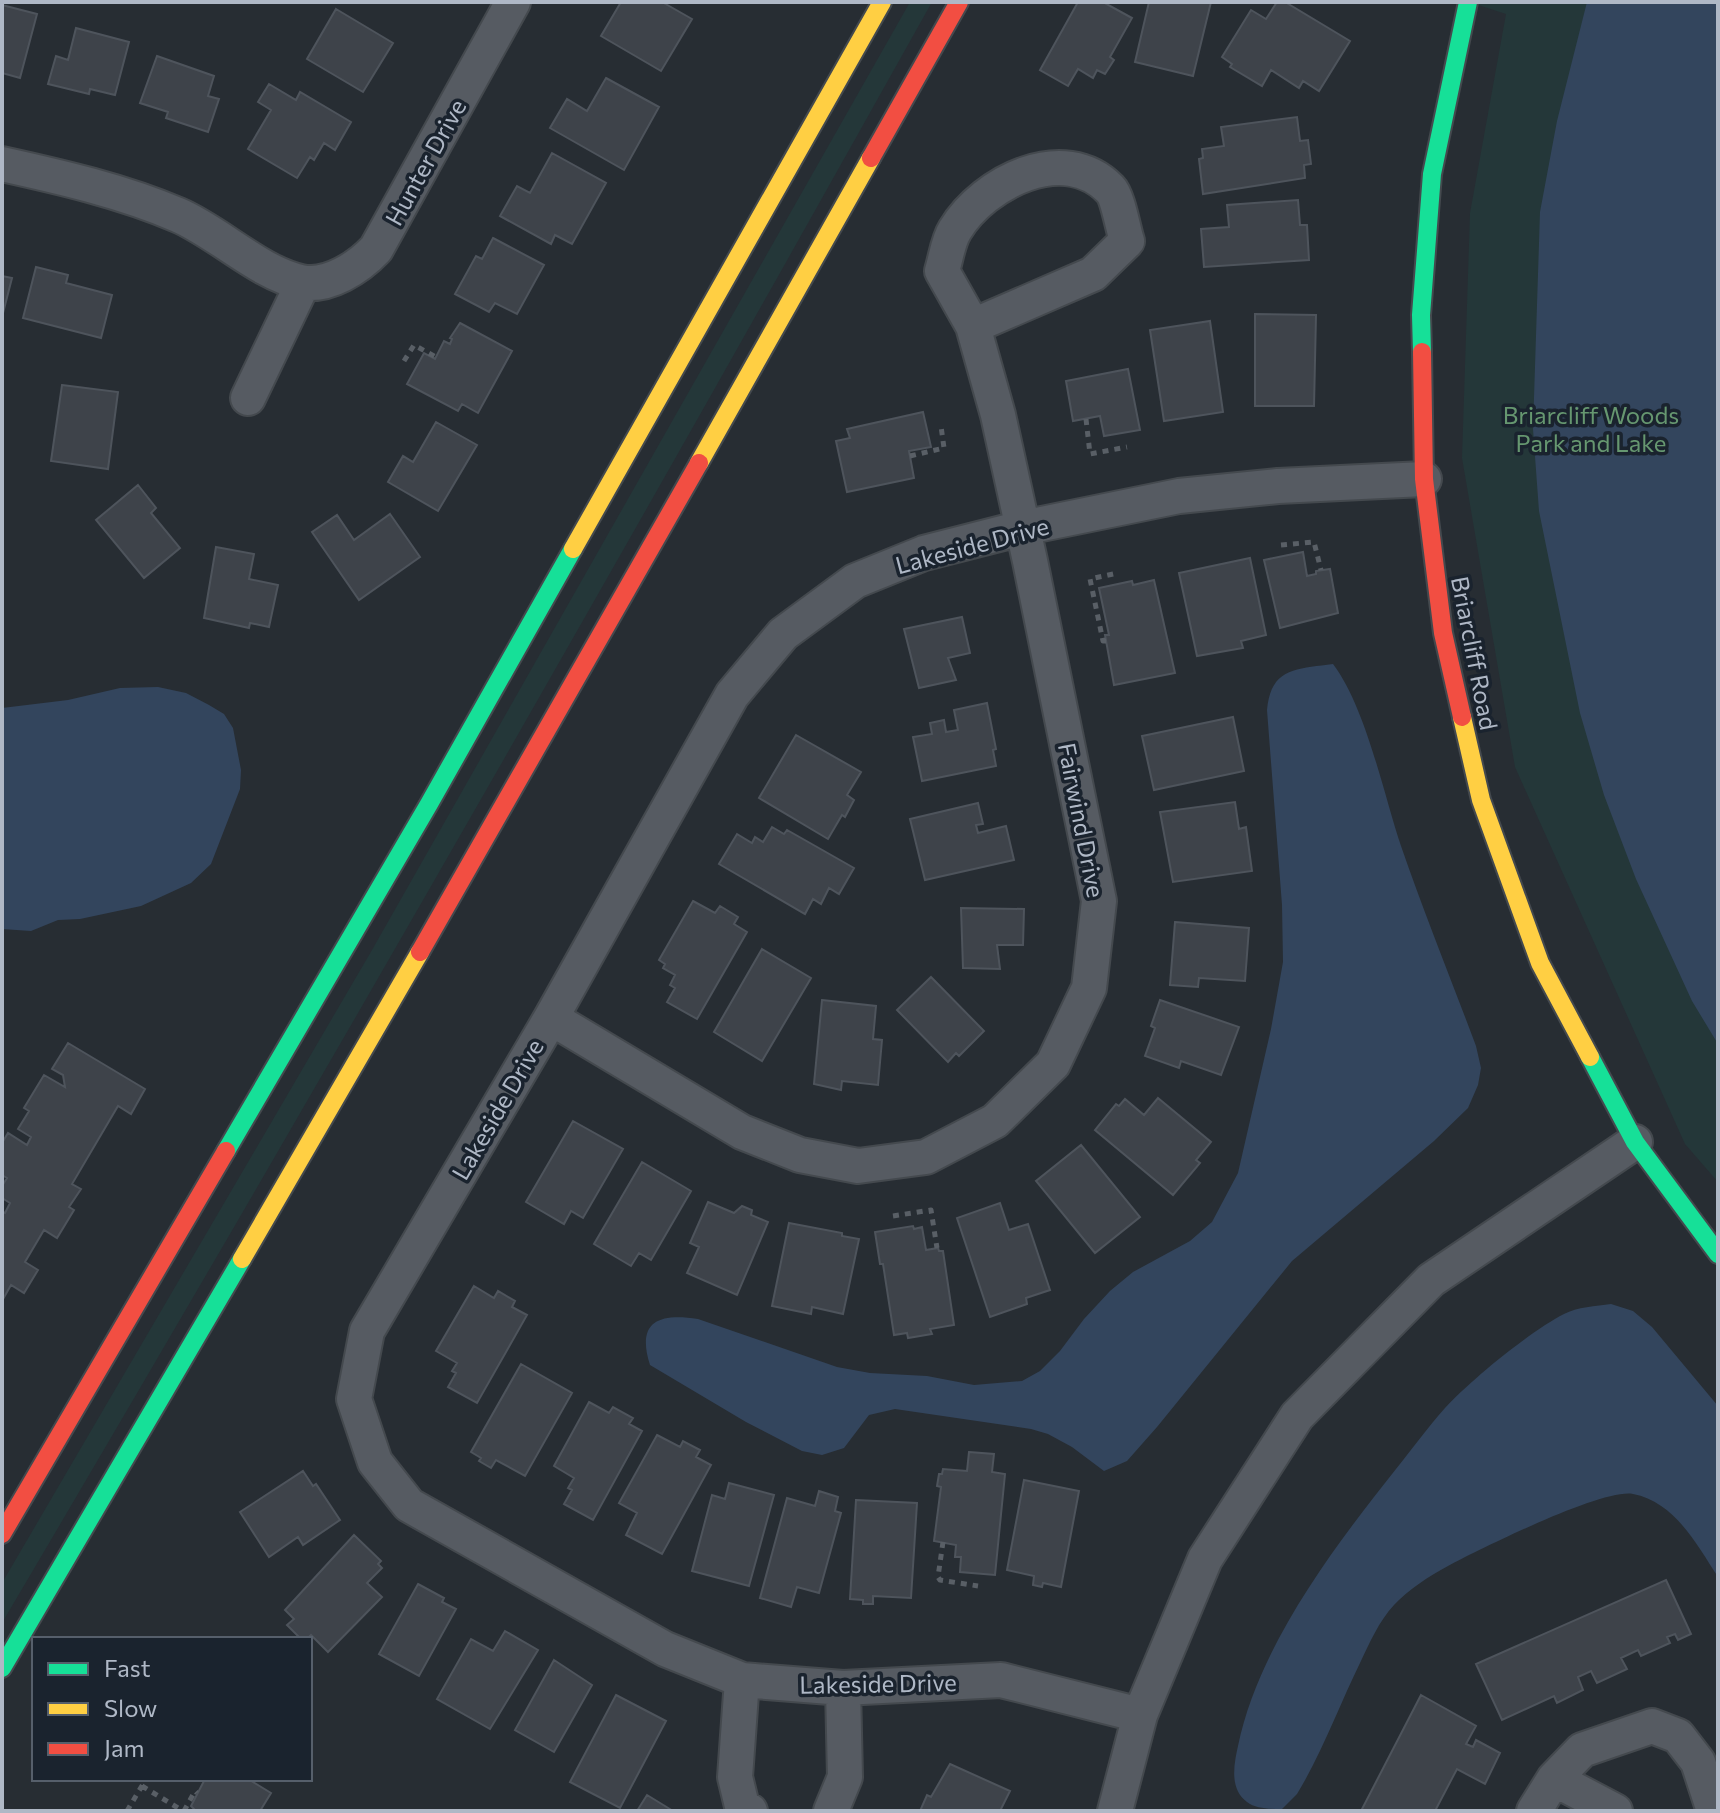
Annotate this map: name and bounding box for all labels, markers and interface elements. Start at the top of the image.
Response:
street label: Hunter Drive [378,94,472,230]
park label: Briarcliff Woods Park and Lake [1503,400,1679,457]
street label: Lakeside Drive [892,511,1052,579]
street label: Briarcliff Road [1446,574,1504,732]
street label: Fairwind Drive [1053,740,1111,900]
street label: Lakeside Drive [445,1034,549,1184]
legend [32,1637,312,1781]
text: Fast [104,1653,151,1682]
street label: Lakeside Drive [799,1667,957,1699]
text: Slow [104,1693,157,1722]
text: Jam [104,1733,144,1762]

